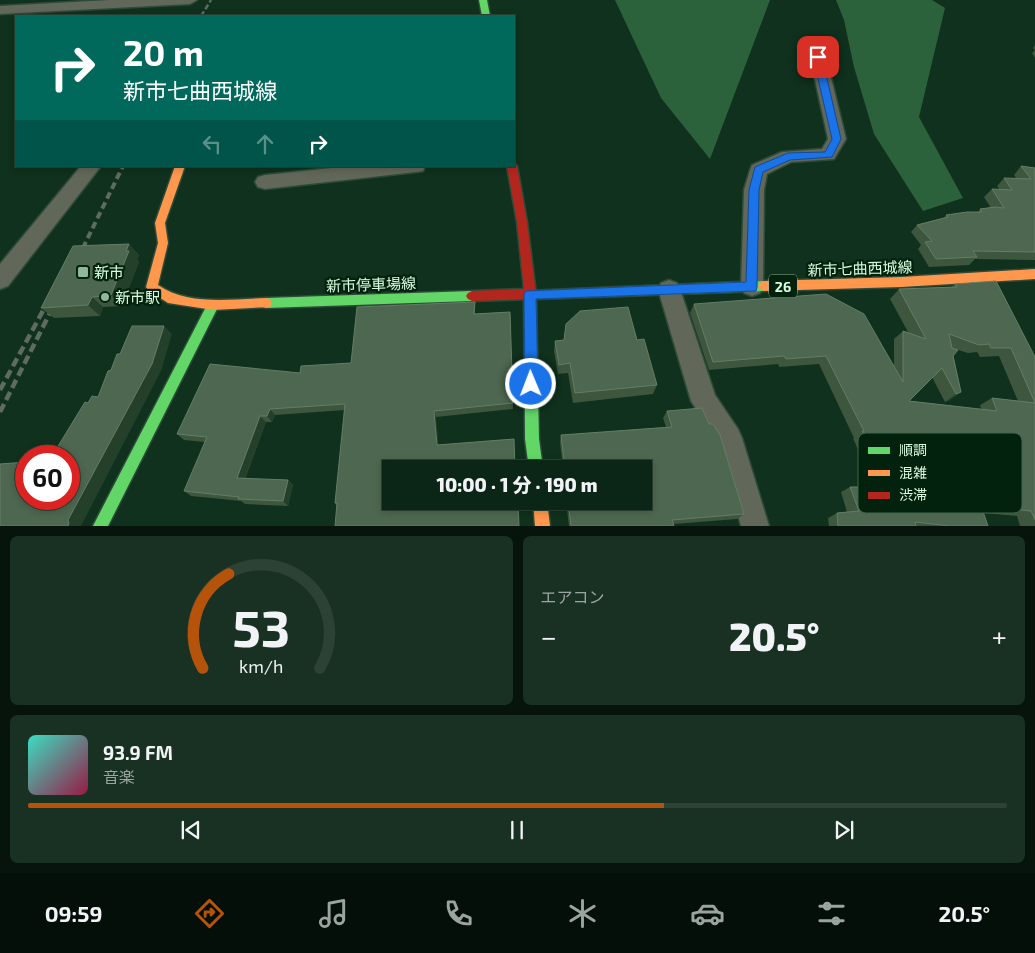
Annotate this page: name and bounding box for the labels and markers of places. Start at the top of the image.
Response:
pin [797,36,839,78]
place label: 新市 [94,263,124,281]
marker: 新市 [76,265,90,279]
place label: 新市駅 [115,288,160,306]
marker: 新市駅 [99,291,111,303]

